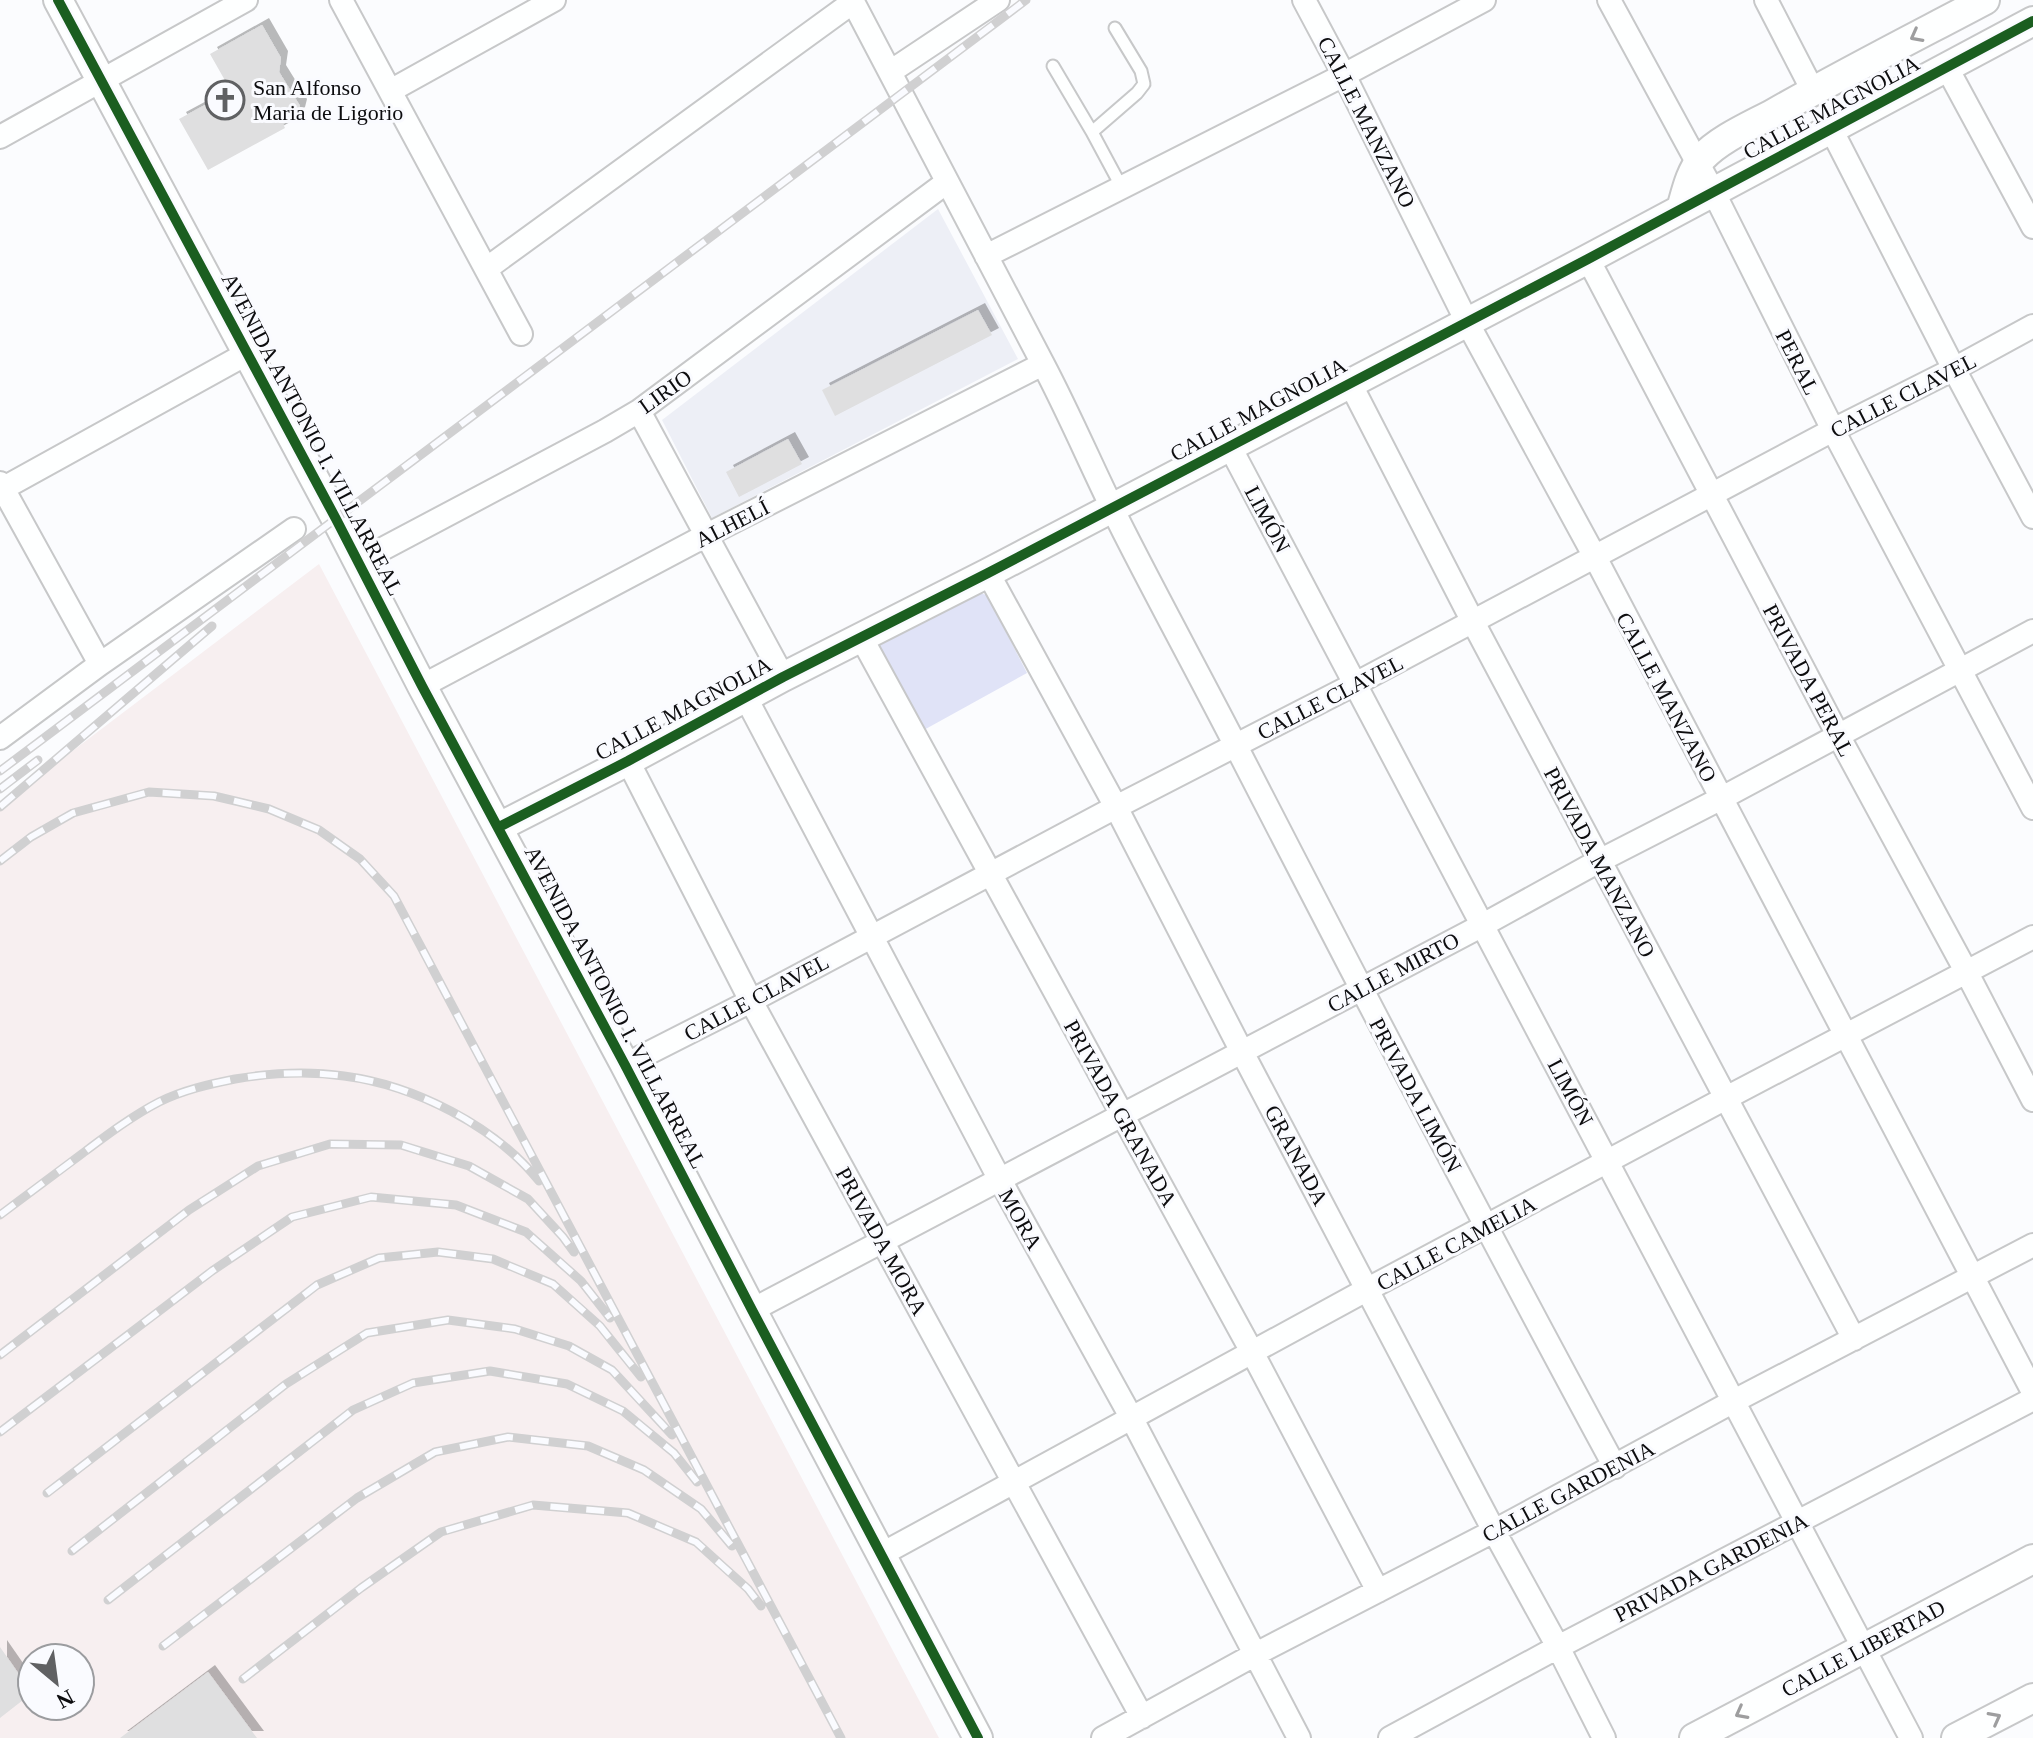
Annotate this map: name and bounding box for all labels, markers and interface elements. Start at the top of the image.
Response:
one-way arrow [1910,27,1925,42]
street label: CALLE MANZANO [1313,32,1421,212]
street label: CALLE MAGNOLIA [1739,50,1924,165]
place label: San Alfonso Maria de Ligorio [253,75,403,125]
church icon: San Alfonso Maria de Ligorio [204,79,246,121]
street label: AVENIDA ANTONIO I. VILLARREAL [217,269,409,600]
street label: PERAL [1771,326,1825,399]
street label: CALLE CLAVEL [1826,348,1980,443]
street label: CALLE MAGNOLIA [1166,352,1351,467]
street label: LIRIO [634,364,696,418]
street label: LIMÓN [1240,482,1296,557]
street label: ALHELÍ [691,494,773,553]
street label: PRIVADA PERAL [1758,600,1859,761]
street label: CALLE MANZANO [1611,608,1722,786]
street label: CALLE CLAVEL [1253,650,1407,745]
street label: CALLE MAGNOLIA [591,651,776,766]
street label: PRIVADA MANZANO [1539,763,1660,962]
street label: AVENIDA ANTONIO I. VILLARREAL [520,842,712,1173]
street label: CALLE MIRTO [1323,927,1463,1018]
street label: CALLE CLAVEL [680,949,833,1046]
street label: PRIVADA LIMÓN [1364,1014,1467,1177]
street label: PRIVADA GRANADA [1059,1016,1182,1211]
street label: LIMÓN [1543,1055,1599,1130]
street label: GRANADA [1260,1101,1333,1210]
street label: PRIVADA MORA [831,1163,933,1320]
street label: MORA [994,1184,1048,1254]
street label: CALLE CAMELIA [1372,1191,1540,1296]
street label: CALLE GARDENIA [1478,1435,1659,1547]
street label: PRIVADA GARDENIA [1610,1508,1812,1627]
street label: CALLE LIBERTAD [1777,1595,1949,1702]
north arrow [16,1642,96,1722]
text: N [52,1684,78,1714]
one-way arrow [1735,1703,1750,1718]
one-way arrow [1986,1712,2001,1728]

